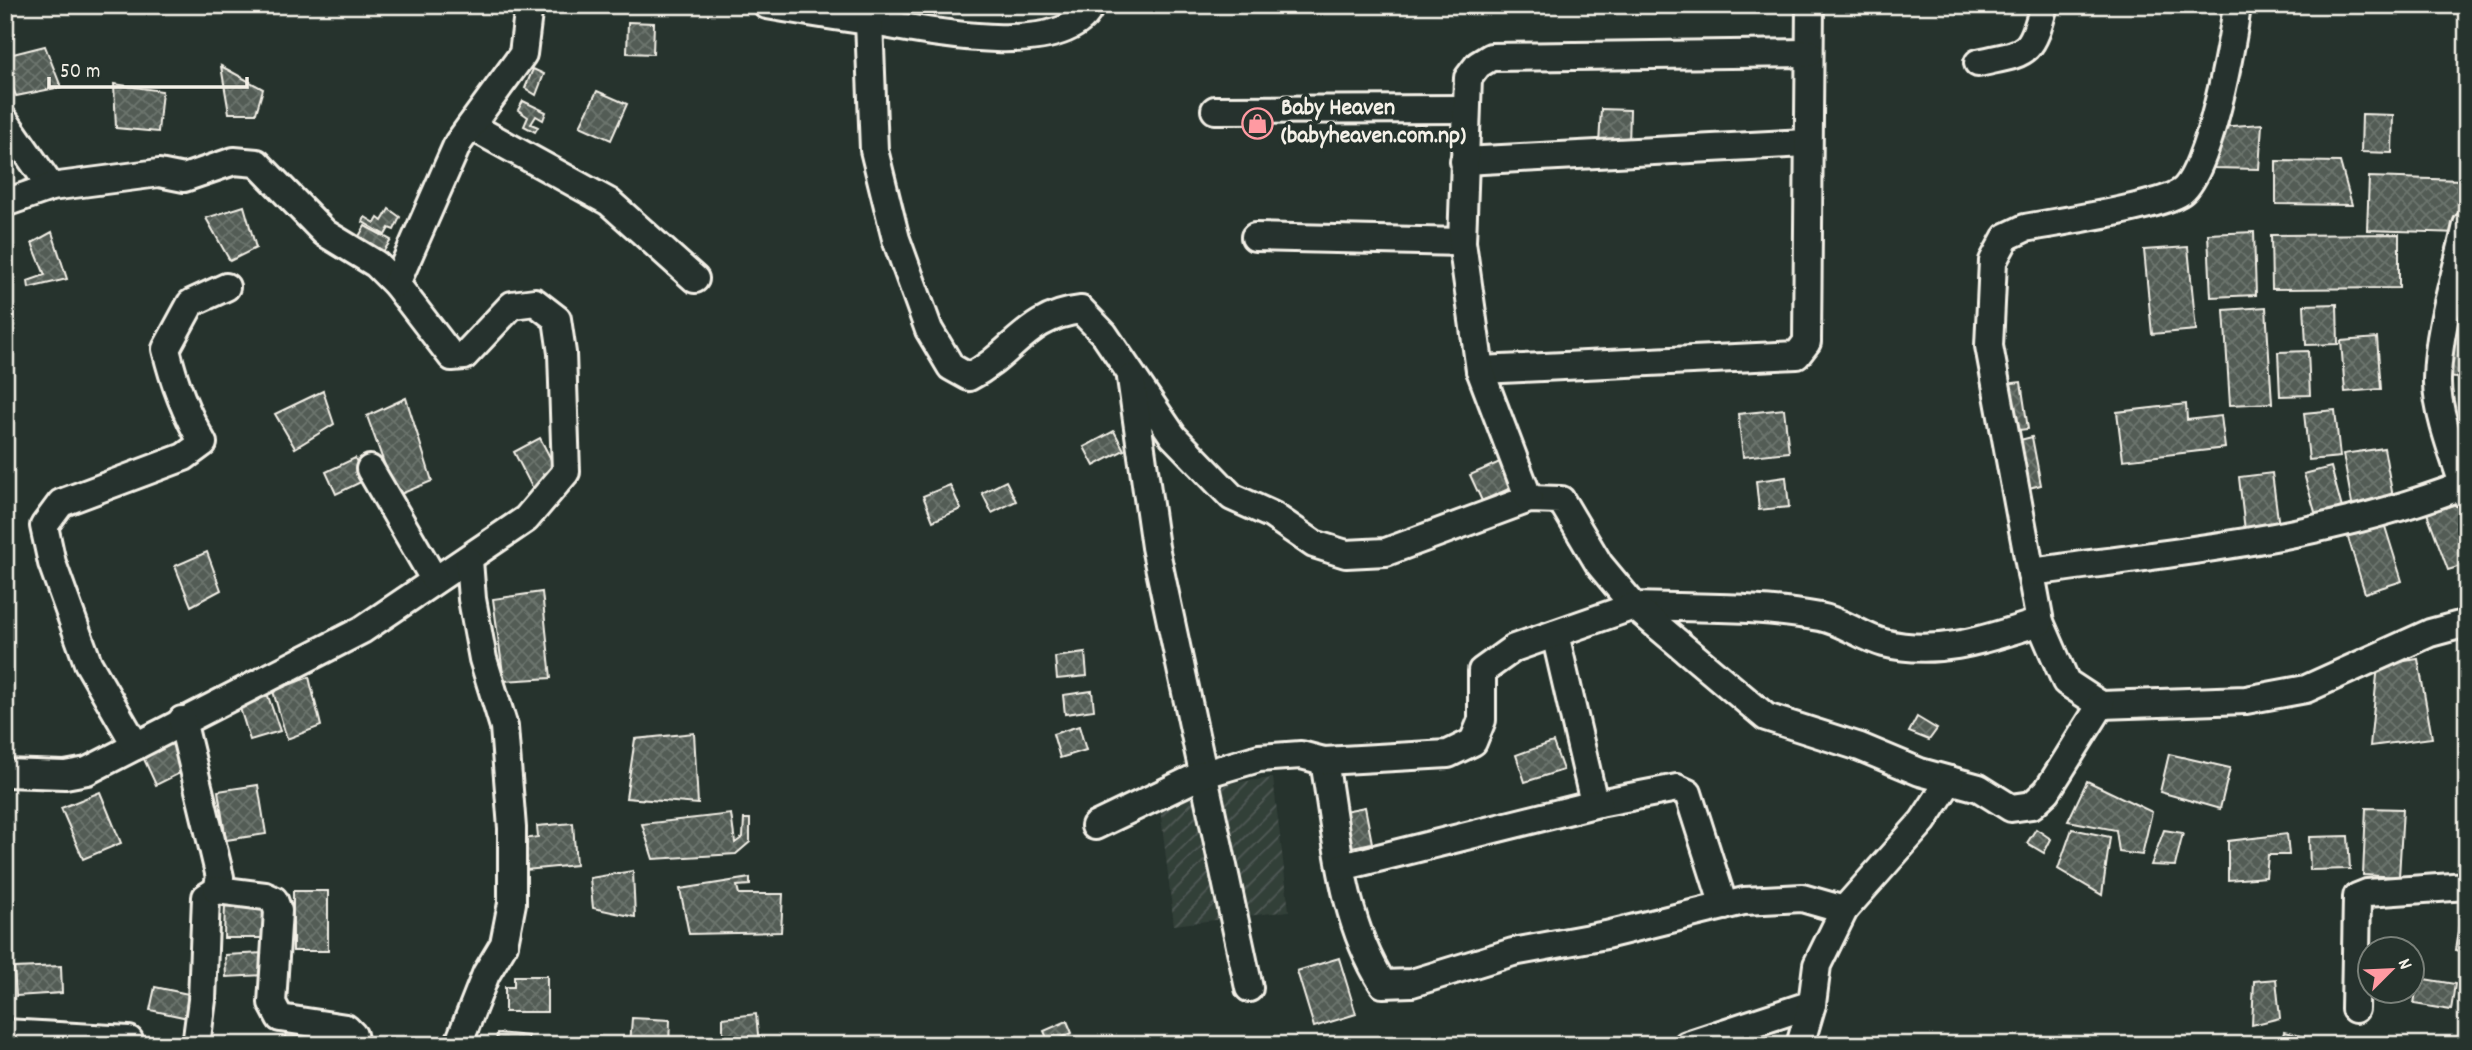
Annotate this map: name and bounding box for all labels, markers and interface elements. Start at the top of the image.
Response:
scale bar [49,46,247,90]
text: 50 m [60,58,100,88]
place label: Baby Heaven (babyheaven.com.np) [1281,92,1466,154]
shop icon: Baby Heaven (babyheaven.com.np) [1241,106,1275,140]
north arrow [2356,934,2426,1004]
text: N [2389,955,2418,974]

